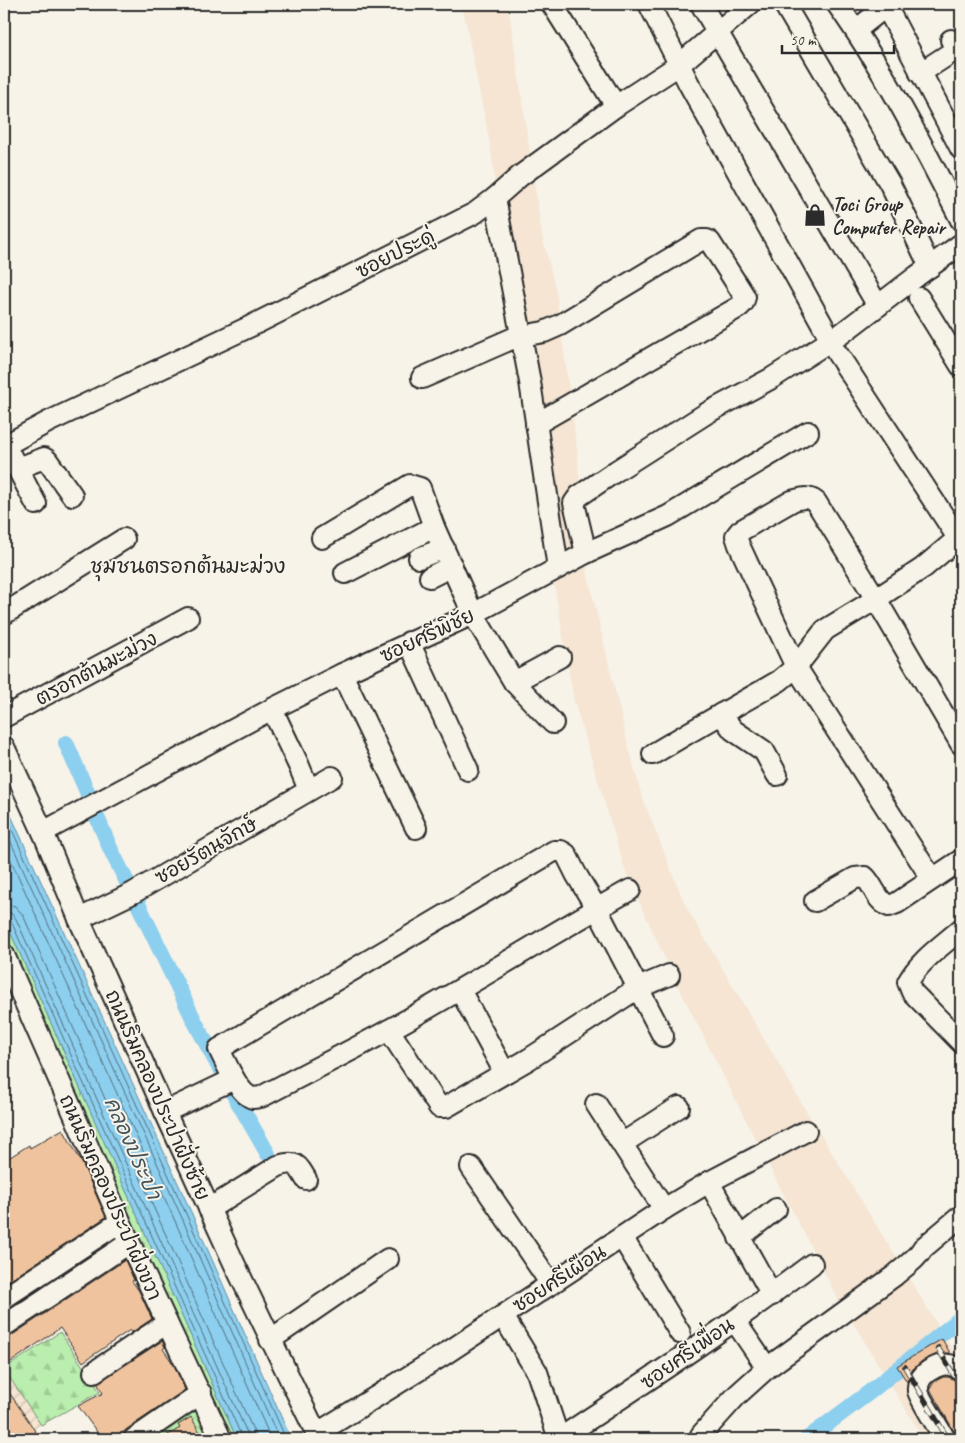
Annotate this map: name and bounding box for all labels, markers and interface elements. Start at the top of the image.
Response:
scale bar [782,22,895,54]
text: 50 m [790,31,817,50]
place label: Toci Group Computer Repair [832,192,947,240]
shop icon: Toci Group Computer Repair [802,202,828,228]
street label: ซอยประดู่ [351,222,440,287]
district label: ชุมชนตรอกต้นมะม่วง [90,553,286,582]
street label: ซอยศรีพิชัย [376,603,479,668]
street label: ตรอกต้นมะม่วง [31,625,161,711]
street label: ซอยรัตนจักษ์ [150,810,263,890]
street label: ถนนริมคลองประปาฝั่งซ้าย [101,986,215,1204]
street label: ถนนริมคลองประปาฝั่งขวา [54,1088,173,1304]
water label: คลองประปา [99,1093,167,1203]
street label: ซอยศรีเผือน [508,1239,611,1318]
street label: ซอยศรีเพื่อน [632,1306,739,1395]

